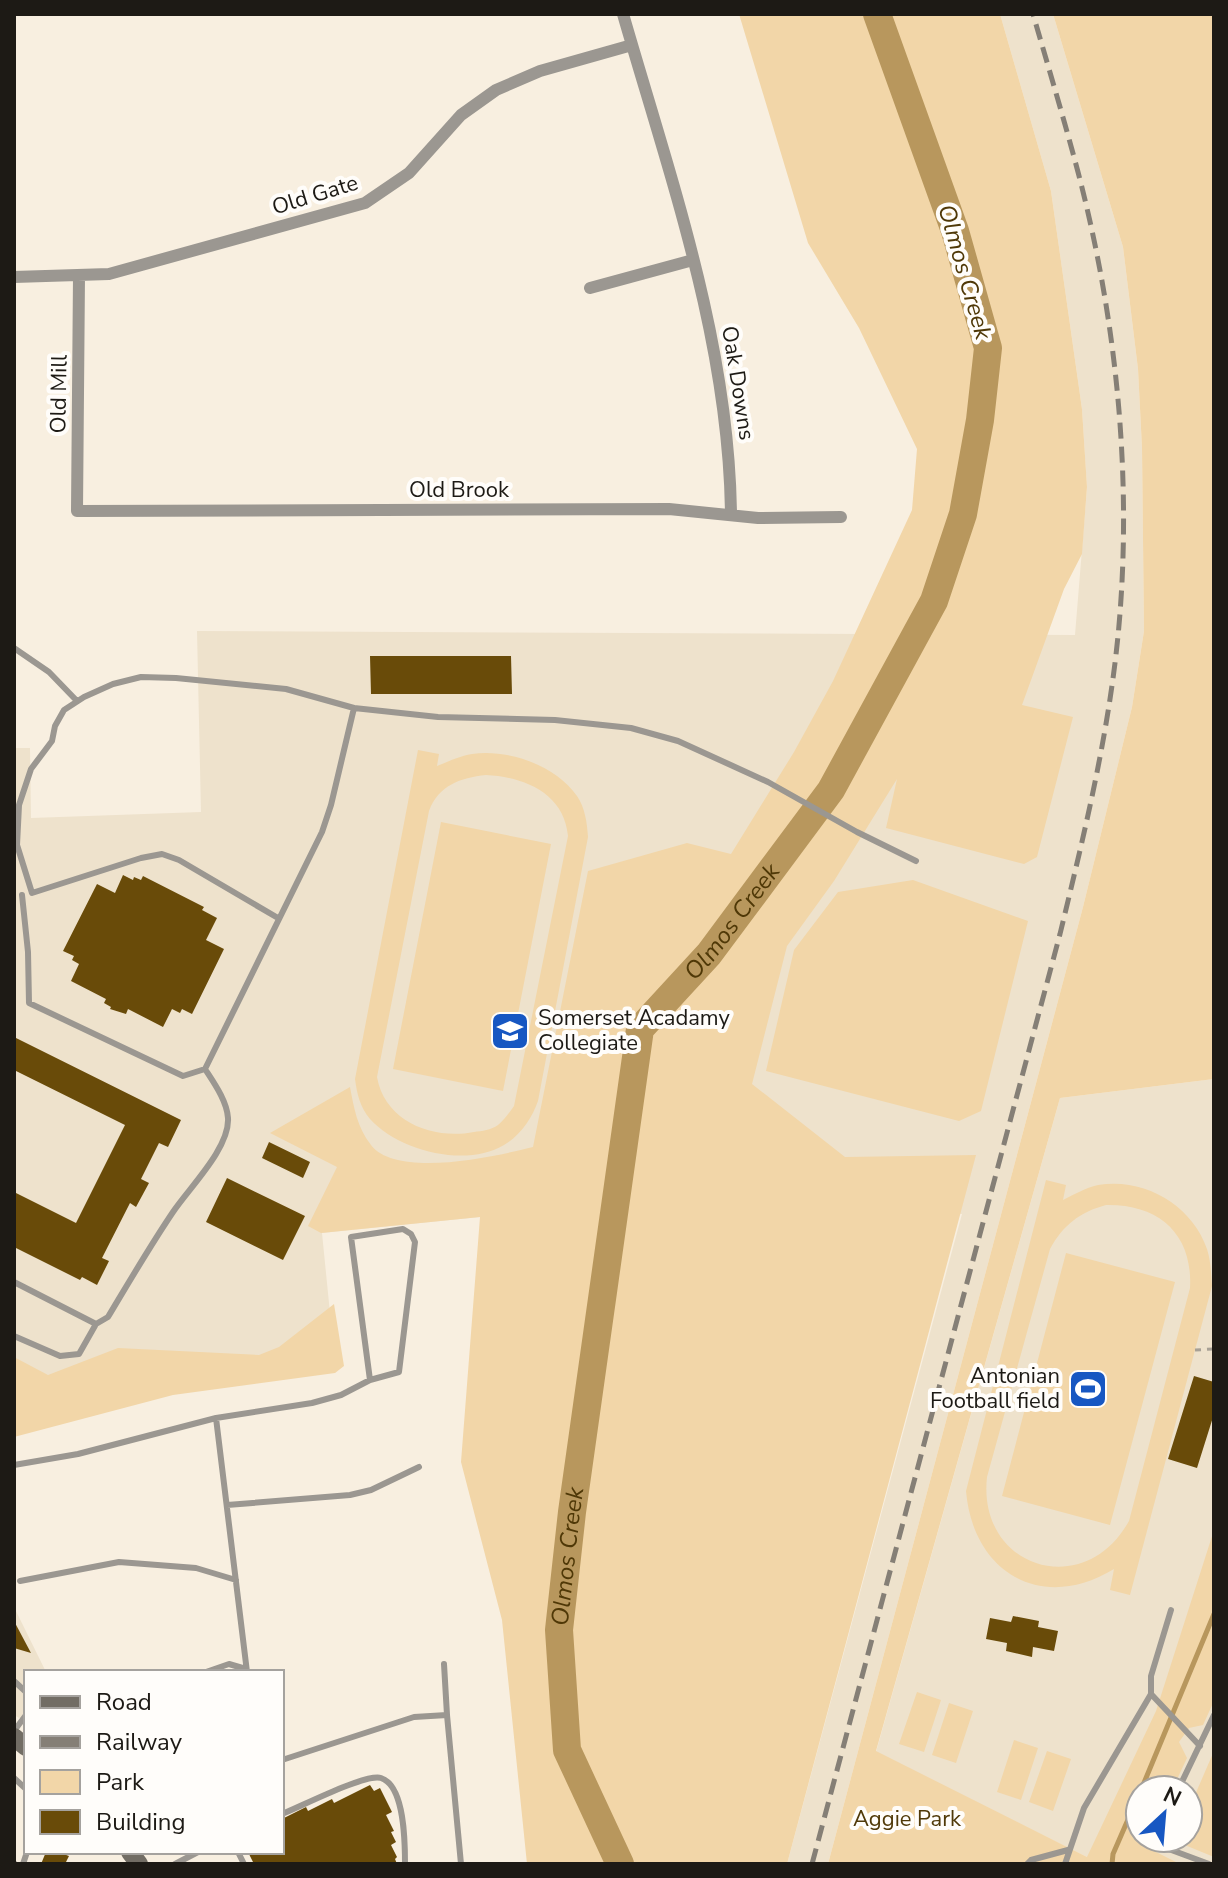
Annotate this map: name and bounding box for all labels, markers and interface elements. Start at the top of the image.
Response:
street label: Old Gate [268,168,362,222]
water label: Olmos Creek [930,201,1000,344]
street label: Oak Downs [714,324,762,442]
street label: Old Mill [43,354,75,434]
street label: Old Brook [409,475,510,505]
water label: Olmos Creek [677,856,788,987]
place label: Somerset Acadamy Collegiate [538,1003,731,1058]
school or university icon: Somerset Acadamy Collegiate [489,1010,531,1052]
place label: Antonian Football field [930,1361,1060,1416]
sports icon: Antonian Football field [1067,1368,1109,1410]
water label: Olmos Creek [544,1484,591,1627]
legend [24,1670,284,1854]
text: Road [96,1686,152,1718]
text: Railway [96,1726,183,1758]
text: Park [96,1766,145,1798]
north arrow [1124,1774,1204,1854]
text: N [1158,1780,1186,1814]
park label: Aggie Park [853,1804,962,1834]
text: Building [96,1806,186,1838]

